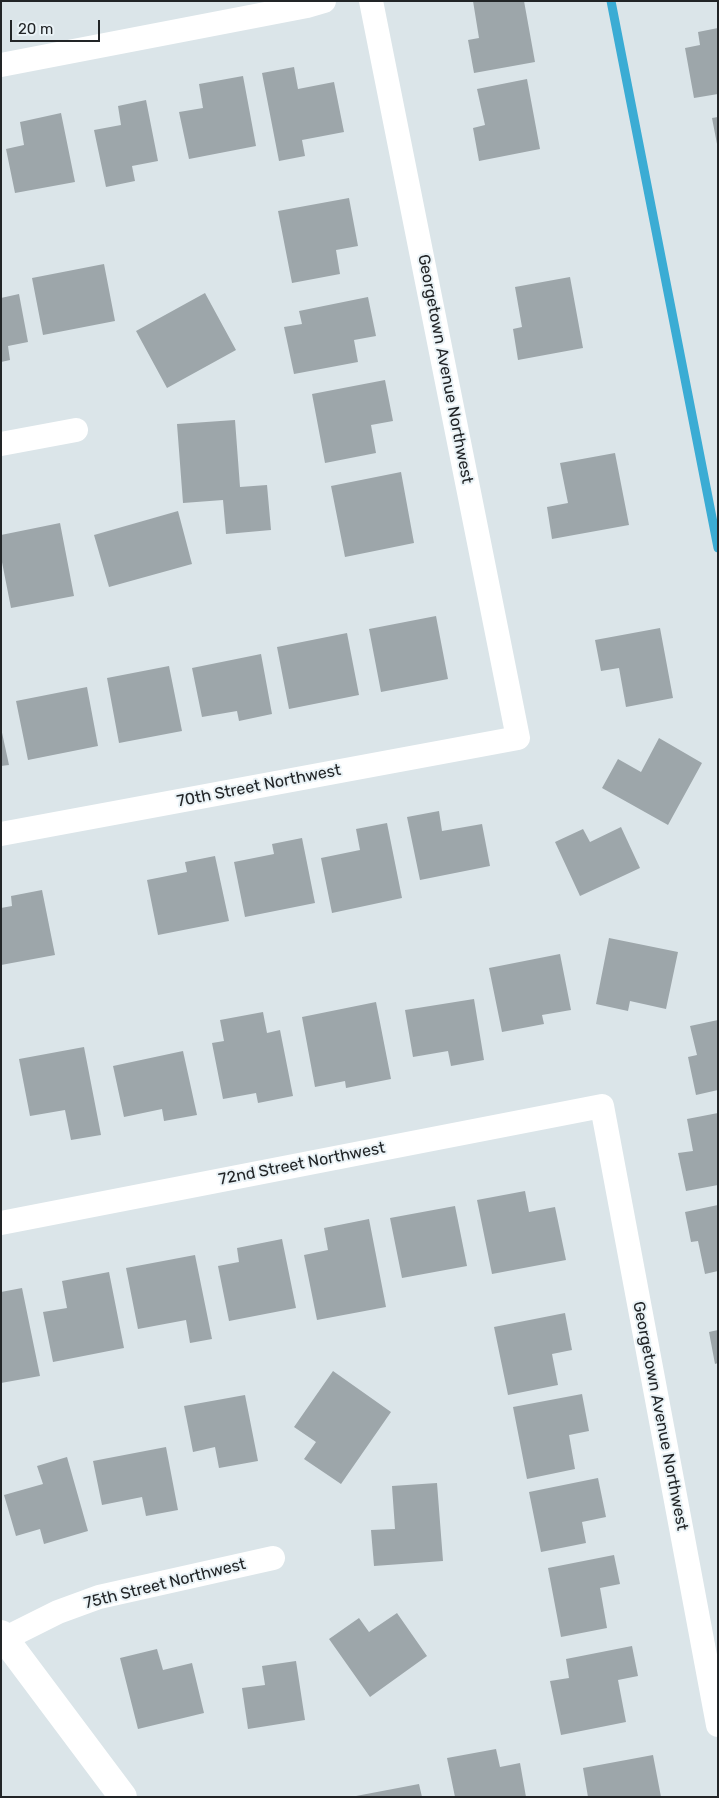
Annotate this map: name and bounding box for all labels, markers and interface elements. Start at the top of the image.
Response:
scale bar [12,10,102,42]
text: 20 m [18,20,53,38]
street label: Georgetown Avenue Northwest [413,253,477,485]
street label: 70th Street Northwest [175,761,343,811]
street label: 72nd Street Northwest [217,1138,387,1190]
street label: Georgetown Avenue Northwest [628,1300,692,1532]
street label: 75th Street Northwest [82,1555,248,1613]

